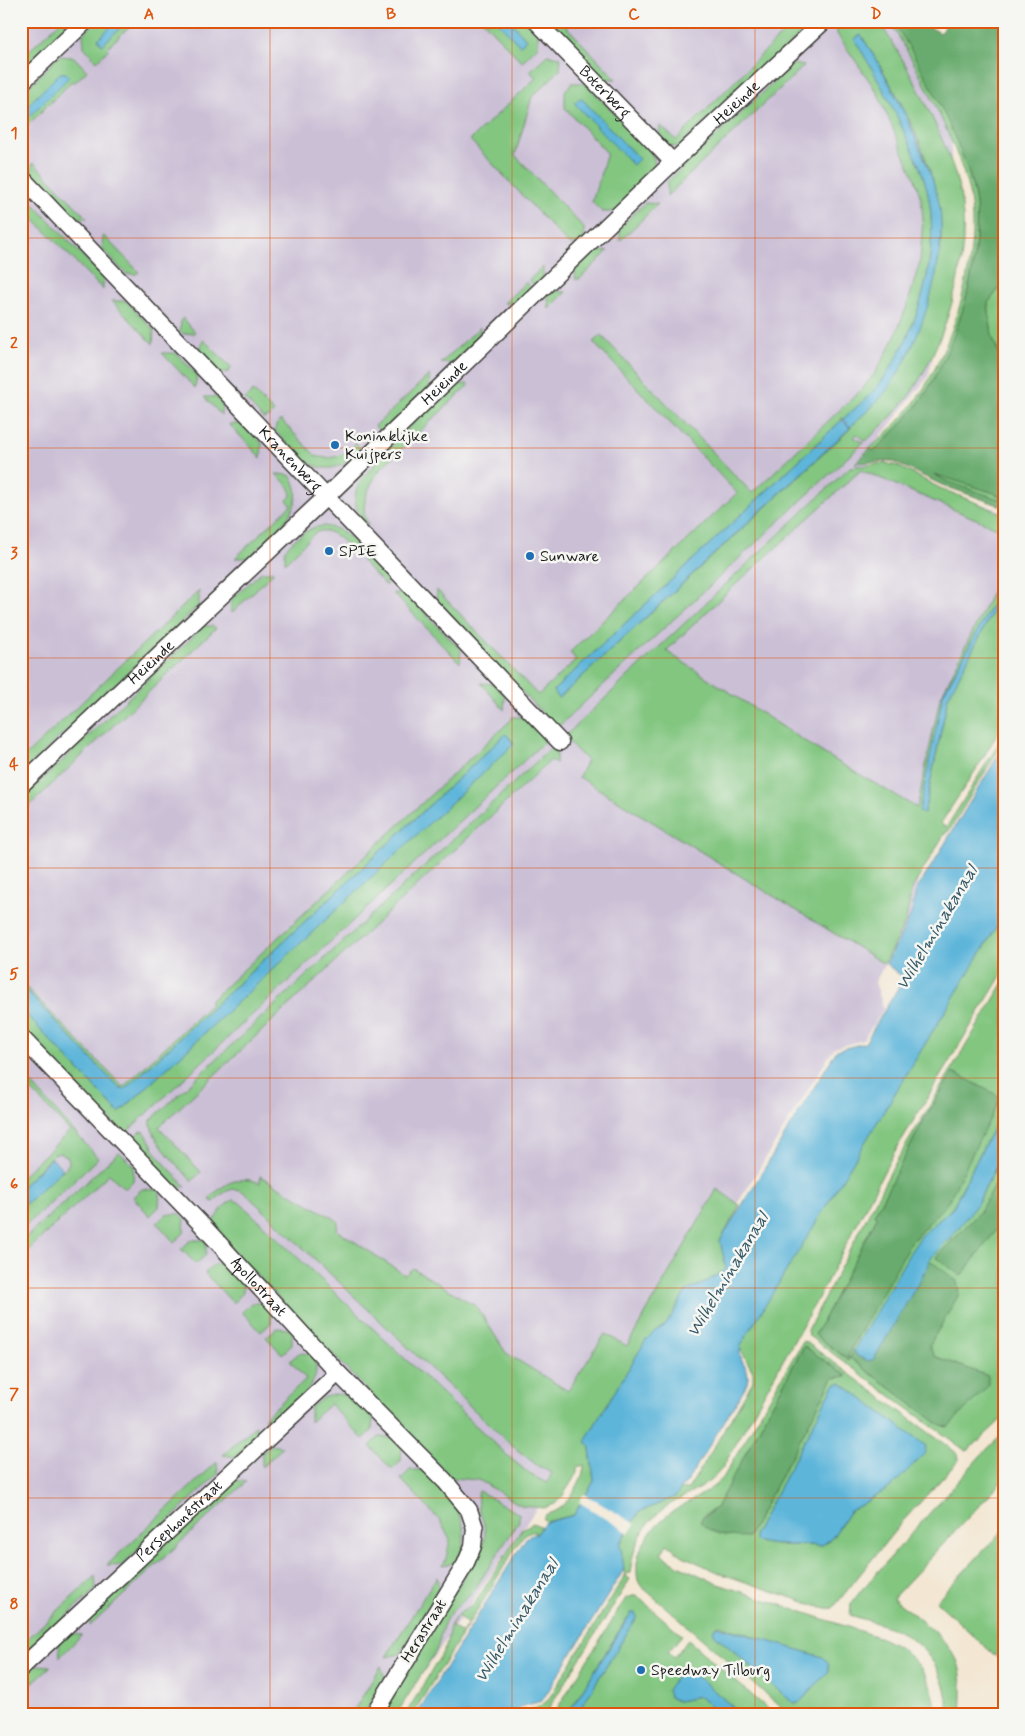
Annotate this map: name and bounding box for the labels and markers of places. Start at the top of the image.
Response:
place label: Koninklijke Kuijpers [345,426,428,465]
marker: Koninklijke Kuijpers [329,439,341,451]
place label: SPIE [339,541,377,562]
marker: SPIE [323,545,335,557]
place label: Sunware [540,546,600,567]
marker: Sunware [524,550,536,562]
place label: Speedway Tilburg [651,1660,770,1681]
marker: Speedway Tilburg [635,1664,647,1676]

